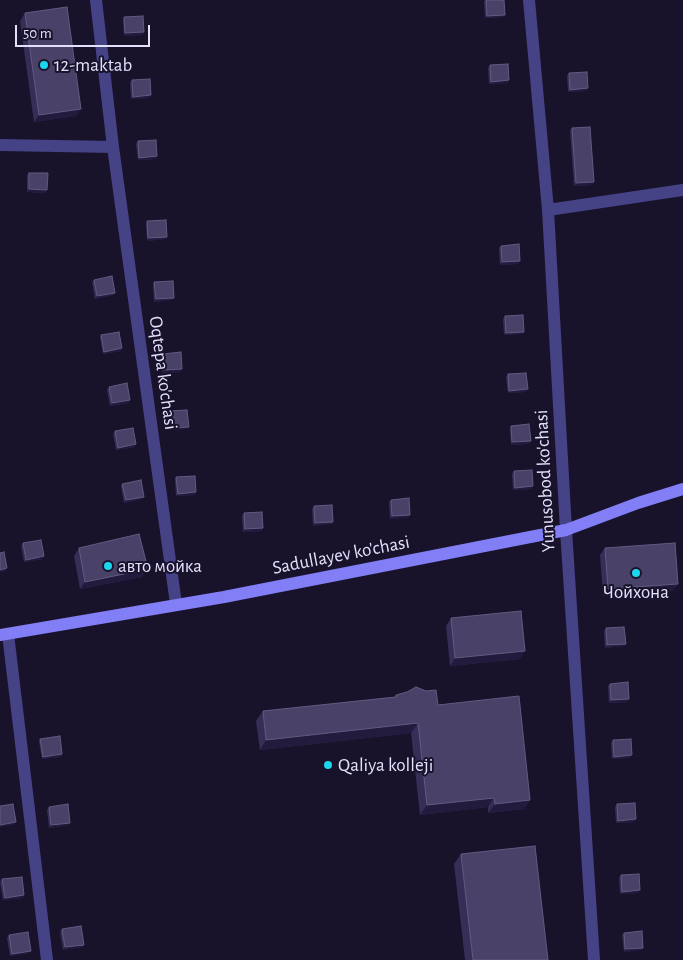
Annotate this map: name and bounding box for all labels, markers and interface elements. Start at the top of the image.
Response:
scale bar [18,15,152,47]
text: 50 m [23,26,52,41]
place label: 12-maktab [54,54,132,76]
marker: 12-maktab [38,59,50,71]
street label: Oqtepa ko'chasi [144,315,182,431]
street label: Yunusobod ko'chasi [530,409,560,553]
street label: Sadullayev ko'chasi [270,531,412,579]
place label: авто мойка [118,555,202,577]
marker: авто мойка [102,560,114,572]
marker: Чойхона [630,567,642,579]
place label: Чойхона [603,581,669,603]
place label: Qaliya kolleji [338,754,433,776]
marker: Qaliya kolleji [322,759,334,771]

